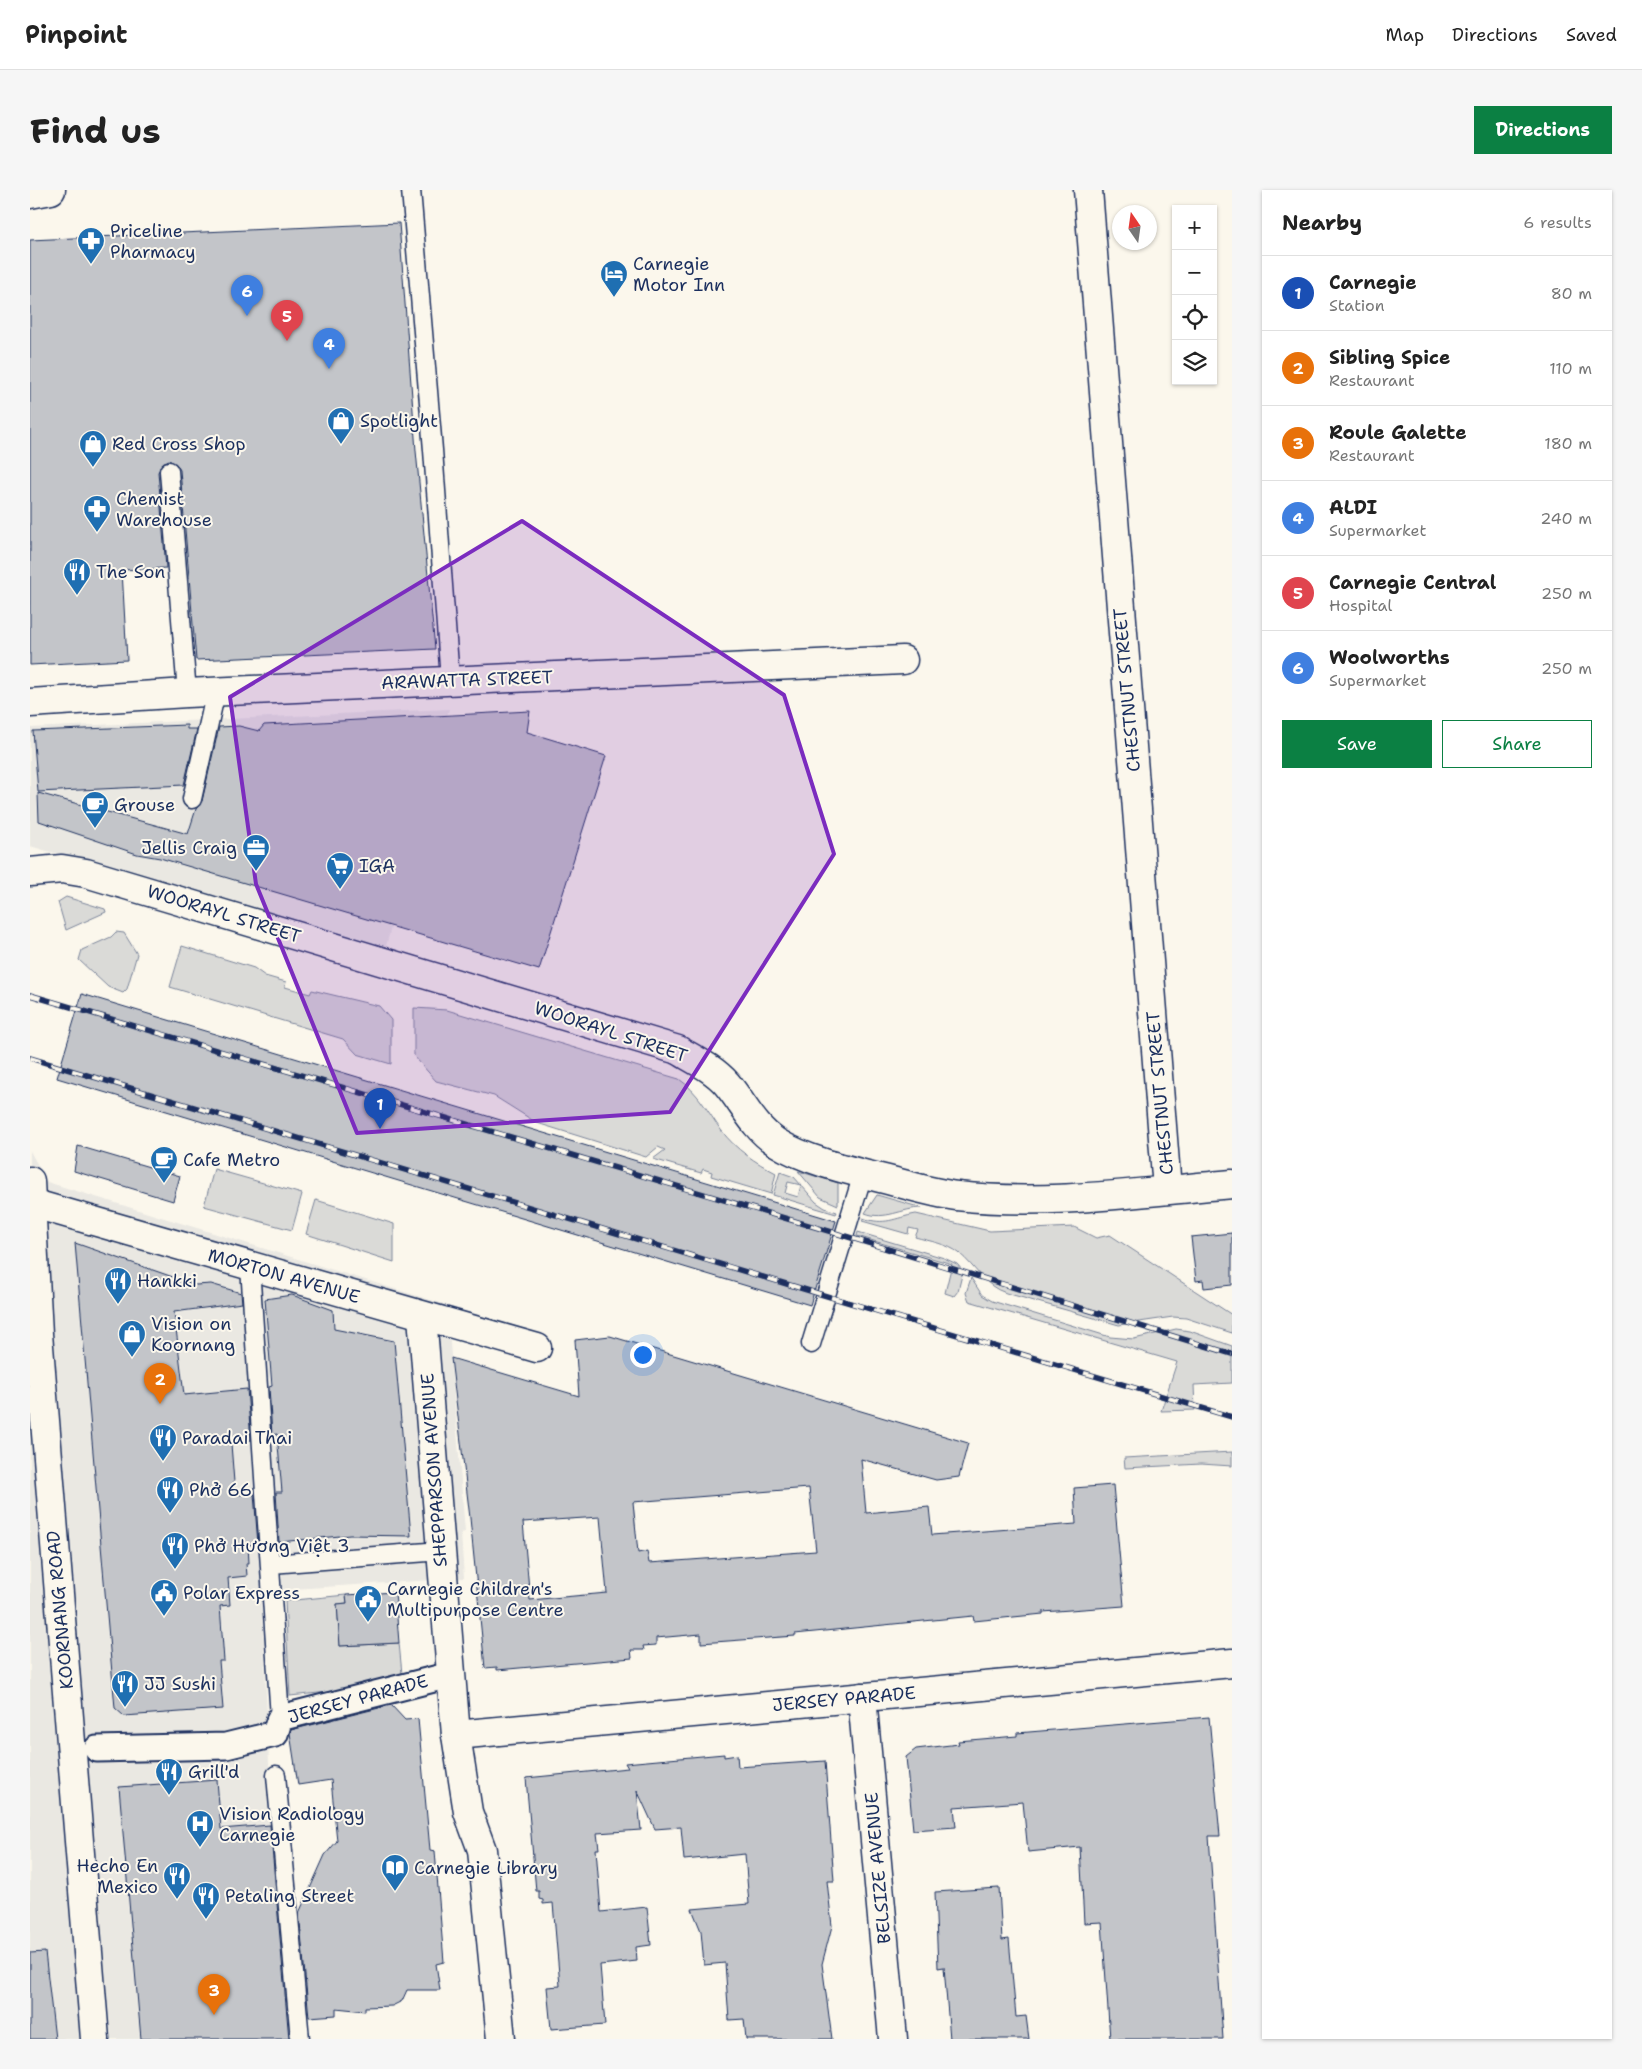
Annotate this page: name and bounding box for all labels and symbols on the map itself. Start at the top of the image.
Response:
north arrow [1112,205,1157,250]
place label: Priceline Pharmacy [110,219,196,264]
pharmacy icon: Priceline Pharmacy [76,226,106,265]
place label: Carnegie Motor Inn [633,252,725,297]
hotel icon: Carnegie Motor Inn [599,259,629,298]
pin: 6 [231,275,263,316]
pin: 5 [271,300,303,341]
pin: 4 [313,328,345,369]
shop icon: Spotlight [326,406,356,445]
place label: Spotlight [360,409,438,433]
shop icon: Red Cross Shop [78,429,108,468]
place label: Red Cross Shop [112,432,246,456]
place label: Chemist Warehouse [116,487,212,532]
pharmacy icon: Chemist Warehouse [82,494,112,533]
restaurant icon: The Son [62,557,92,596]
place label: The Son [96,560,165,584]
street label: CHESTNUT STREET [1108,607,1146,773]
street label: ARAWATTA STREET [381,665,553,695]
cafe icon: Grouse [80,790,110,829]
place label: Grouse [114,793,175,817]
office icon: Jellis Craig [241,833,271,872]
place label: Jellis Craig [141,836,237,860]
supermarket icon: IGA [325,851,355,890]
place label: IGA [359,854,395,878]
street label: WOORAYL STREET [144,879,304,949]
street label: WOORAYL STREET [531,996,691,1068]
street label: CHESTNUT STREET [1141,1010,1179,1176]
pin: 1 [364,1088,396,1129]
cafe icon: Cafe Metro [149,1145,179,1184]
place label: Cafe Metro [183,1148,280,1172]
street label: MORTON AVENUE [205,1243,363,1309]
restaurant icon: Hankki [103,1266,133,1305]
place label: Hankki [137,1269,197,1293]
place label: Vision on Koornang [151,1312,235,1357]
shop icon: Vision on Koornang [117,1319,147,1358]
your location [630,1342,656,1368]
pin: 2 [144,1363,176,1404]
street label: SHEPPARSON AVENUE [415,1372,453,1568]
restaurant icon: Paradai Thai [148,1423,178,1462]
place label: Paradai Thai [182,1426,292,1450]
restaurant icon: Phở 66 [155,1475,185,1514]
place label: Phở 66 [189,1478,252,1502]
street label: KOORNANG ROAD [41,1530,79,1690]
restaurant icon: Phở Hương Việt 3 [160,1531,190,1570]
place label: Phở Hương Việt 3 [194,1534,350,1558]
place label: Carnegie Children's Multipurpose Centre [387,1577,564,1622]
public building icon: Polar Express [149,1578,179,1617]
place label: Polar Express [183,1581,300,1605]
public building icon: Carnegie Children's Multipurpose Centre [353,1584,383,1623]
restaurant icon: JJ Sushi [110,1669,140,1708]
street label: JERSEY PARADE [285,1669,431,1729]
place label: JJ Sushi [144,1672,216,1696]
street label: JERSEY PARADE [771,1681,917,1717]
restaurant icon: Grill'd [154,1757,184,1796]
place label: Grill'd [188,1760,239,1784]
street label: BELSIZE AVENUE [859,1791,897,1945]
place label: Vision Radiology Carnegie [219,1802,365,1847]
hospital icon: Vision Radiology Carnegie [185,1809,215,1848]
library icon: Carnegie Library [380,1853,410,1892]
place label: Hecho En Mexico [76,1854,158,1899]
place label: Carnegie Library [414,1856,558,1880]
restaurant icon: Hecho En Mexico [162,1861,192,1900]
restaurant icon: Petaling Street [191,1881,221,1920]
place label: Petaling Street [225,1884,354,1908]
pin: 3 [198,1974,230,2015]

